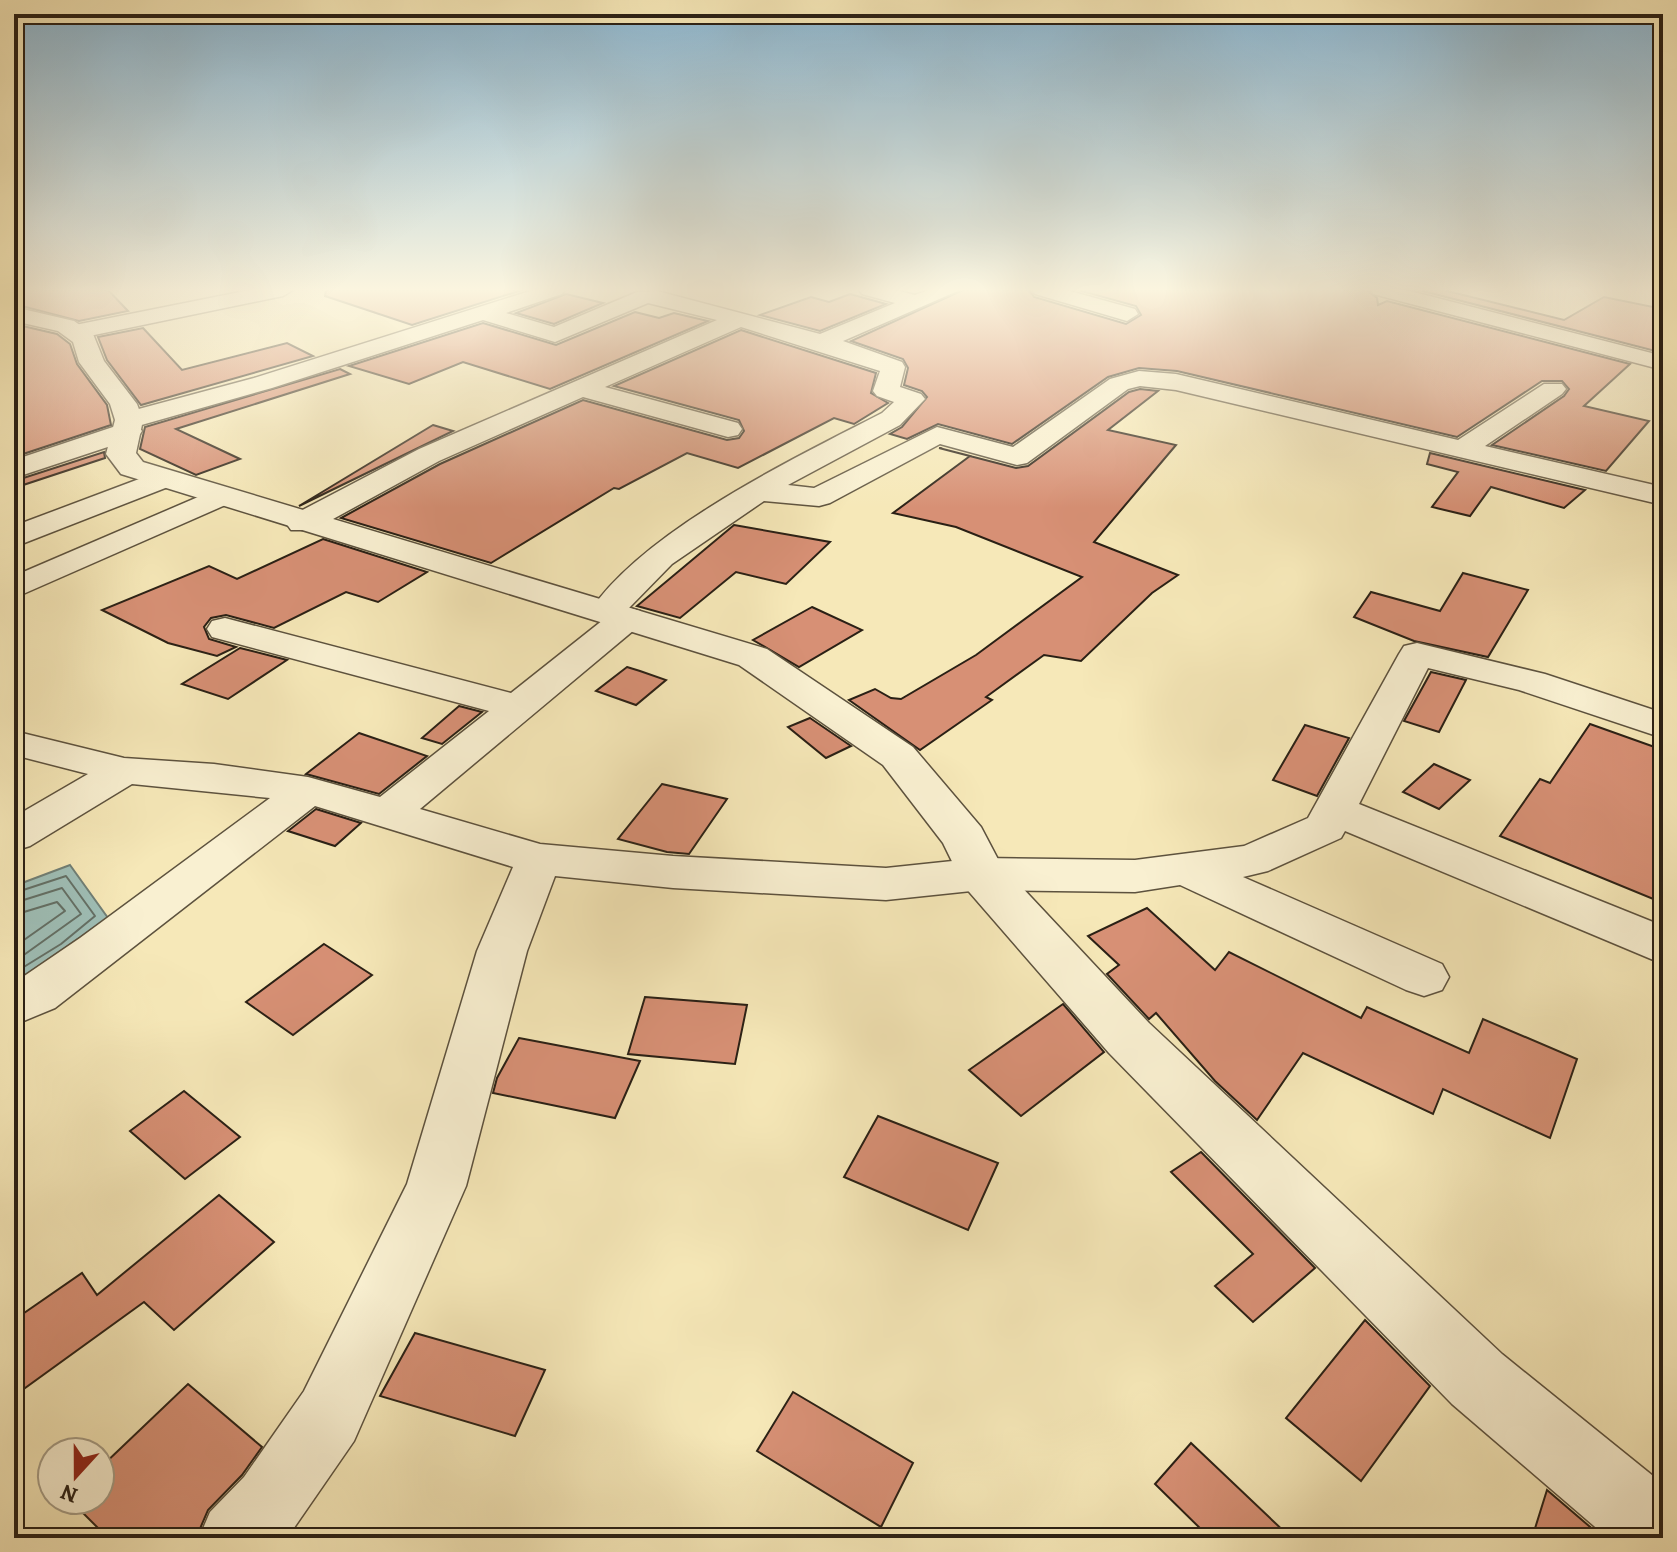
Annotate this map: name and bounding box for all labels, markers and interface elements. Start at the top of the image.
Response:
north arrow [36,1436,116,1516]
text: N [56,1477,82,1511]

